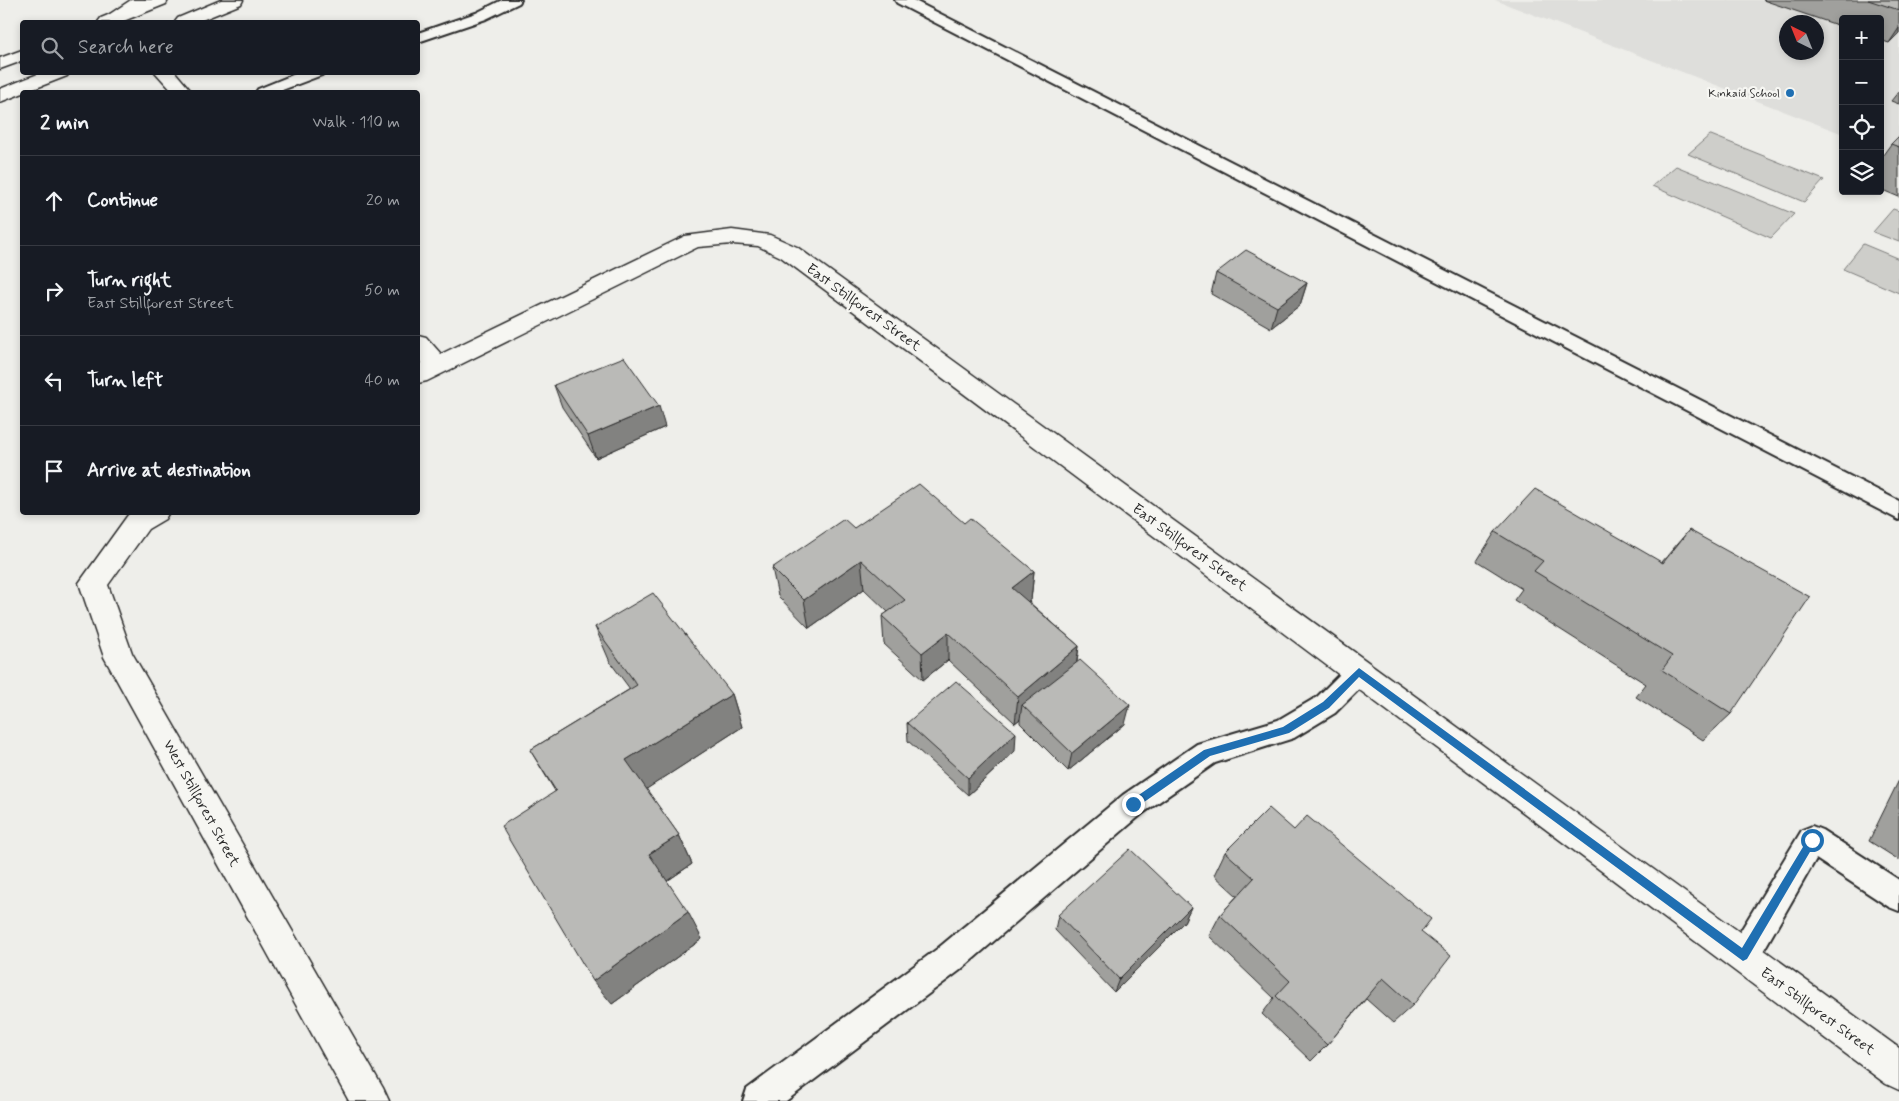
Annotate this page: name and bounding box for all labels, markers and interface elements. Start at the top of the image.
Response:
north arrow [1779,15,1824,60]
map controls [1839,15,1884,195]
button: + [1839,15,1884,60]
search box [20,20,420,75]
icon: search [38,34,66,62]
text: Search here [78,35,174,60]
button: − [1839,60,1884,105]
place label: Kinkaid School [1708,86,1780,102]
marker: Kinkaid School [1784,87,1796,99]
button: locate [1839,105,1884,150]
text: 2 min [40,109,89,137]
text: Walk · 110 m [312,112,400,133]
button: layers [1839,150,1884,195]
icon: ahead [40,187,68,215]
text: Continue [87,188,158,213]
text: 20 m [366,190,400,211]
street label: East Stillforest Street [801,259,925,358]
text: Turn right [87,268,171,293]
icon: right [40,277,68,305]
text: 50 m [364,280,400,301]
text: East Stillforest Street [87,293,234,314]
icon: left [40,367,68,395]
text: Turn left [87,368,163,393]
text: 40 m [364,370,400,391]
icon: arrive [40,457,68,485]
text: Arrive at destination [87,458,251,483]
street label: East Stillforest Street [1127,499,1251,598]
street label: West Stillforest Street [156,737,244,872]
route end [1122,793,1145,816]
route start [1801,829,1824,852]
street label: East Stillforest Street [1755,963,1879,1062]

